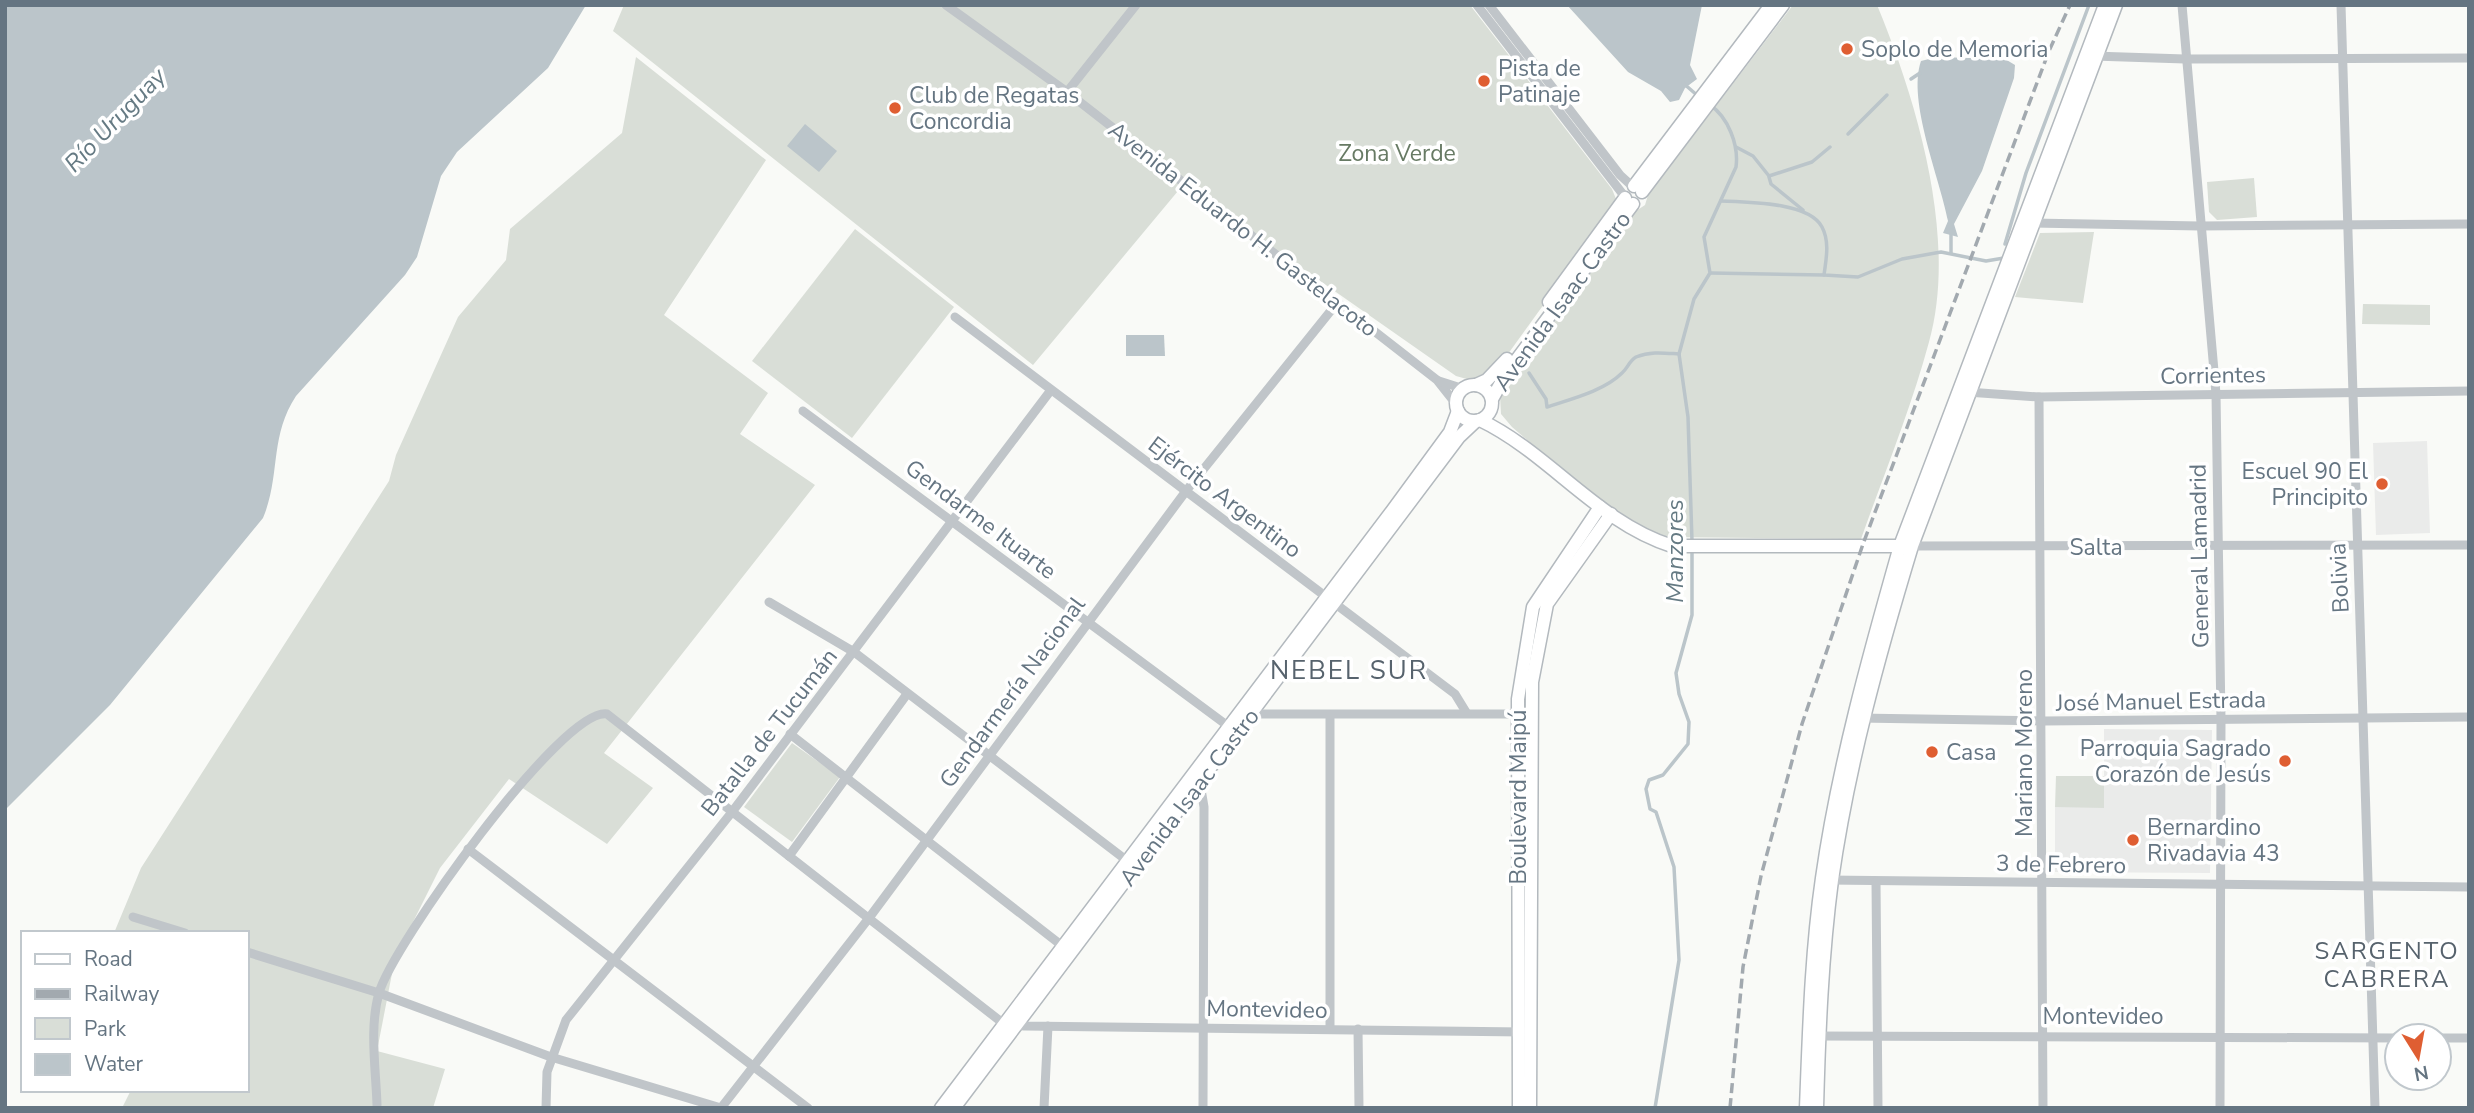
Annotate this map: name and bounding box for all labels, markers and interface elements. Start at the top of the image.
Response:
place label: Soplo de Memoria [1861,34,2048,65]
marker: Soplo de Memoria [1839,41,1855,57]
place label: Pista de Patinaje [1498,53,1581,110]
water label: Río Uruguay [57,60,174,179]
marker: Pista de Patinaje [1476,73,1492,89]
place label: Club de Regatas Concordia [909,80,1079,137]
marker: Club de Regatas Concordia [887,100,903,116]
street label: Avenida Eduardo H. Gastelacoto [1102,115,1384,344]
park label: Zona Verde [1338,138,1456,169]
street label: Avenida Isaac Castro [1487,205,1638,397]
street label: Corrientes [2160,359,2266,392]
street label: Ejército Argentino [1142,429,1308,565]
street label: Gendarme Ituarte [899,452,1063,586]
place label: Escuel 90 El Principito [2241,456,2368,513]
street label: General Lamadrid [2182,464,2217,648]
marker: Escuel 90 El Principito [2374,476,2390,492]
water label: Manzores [1659,499,1691,603]
street label: Salta [2069,532,2123,563]
street label: Bolivia [2322,542,2357,614]
street label: Gendarmería Nacional [932,590,1092,794]
street label: Batalla de Tucumán [694,642,845,823]
district label: NEBEL SUR [1270,653,1428,688]
street label: Mariano Moreno [2009,669,2040,837]
street label: José Manuel Estrada [2055,684,2266,719]
street label: Avenida Isaac Castro [1112,702,1266,893]
street label: Boulevard Maipú [1503,710,1534,884]
place label: Parroquia Sagrado Corazón de Jesús [2080,733,2271,790]
place label: Casa [1946,737,1997,768]
marker: Casa [1924,744,1940,760]
marker: Parroquia Sagrado Corazón de Jesús [2277,753,2293,769]
place label: Bernardino Rivadavia 43 [2147,812,2280,869]
marker: Bernardino Rivadavia 43 [2125,832,2141,848]
street label: 3 de Febrero [1996,848,2126,881]
legend [21,931,248,1092]
district label: SARGENTO CABRERA [2314,935,2460,995]
text: Road [84,945,133,973]
text: Railway [84,980,159,1008]
street label: Montevideo [1206,993,1328,1026]
street label: Montevideo [2042,1001,2164,1032]
text: Park [84,1015,126,1043]
north arrow [2383,1022,2453,1092]
text: Water [84,1050,143,1078]
text: N [2412,1059,2431,1087]

